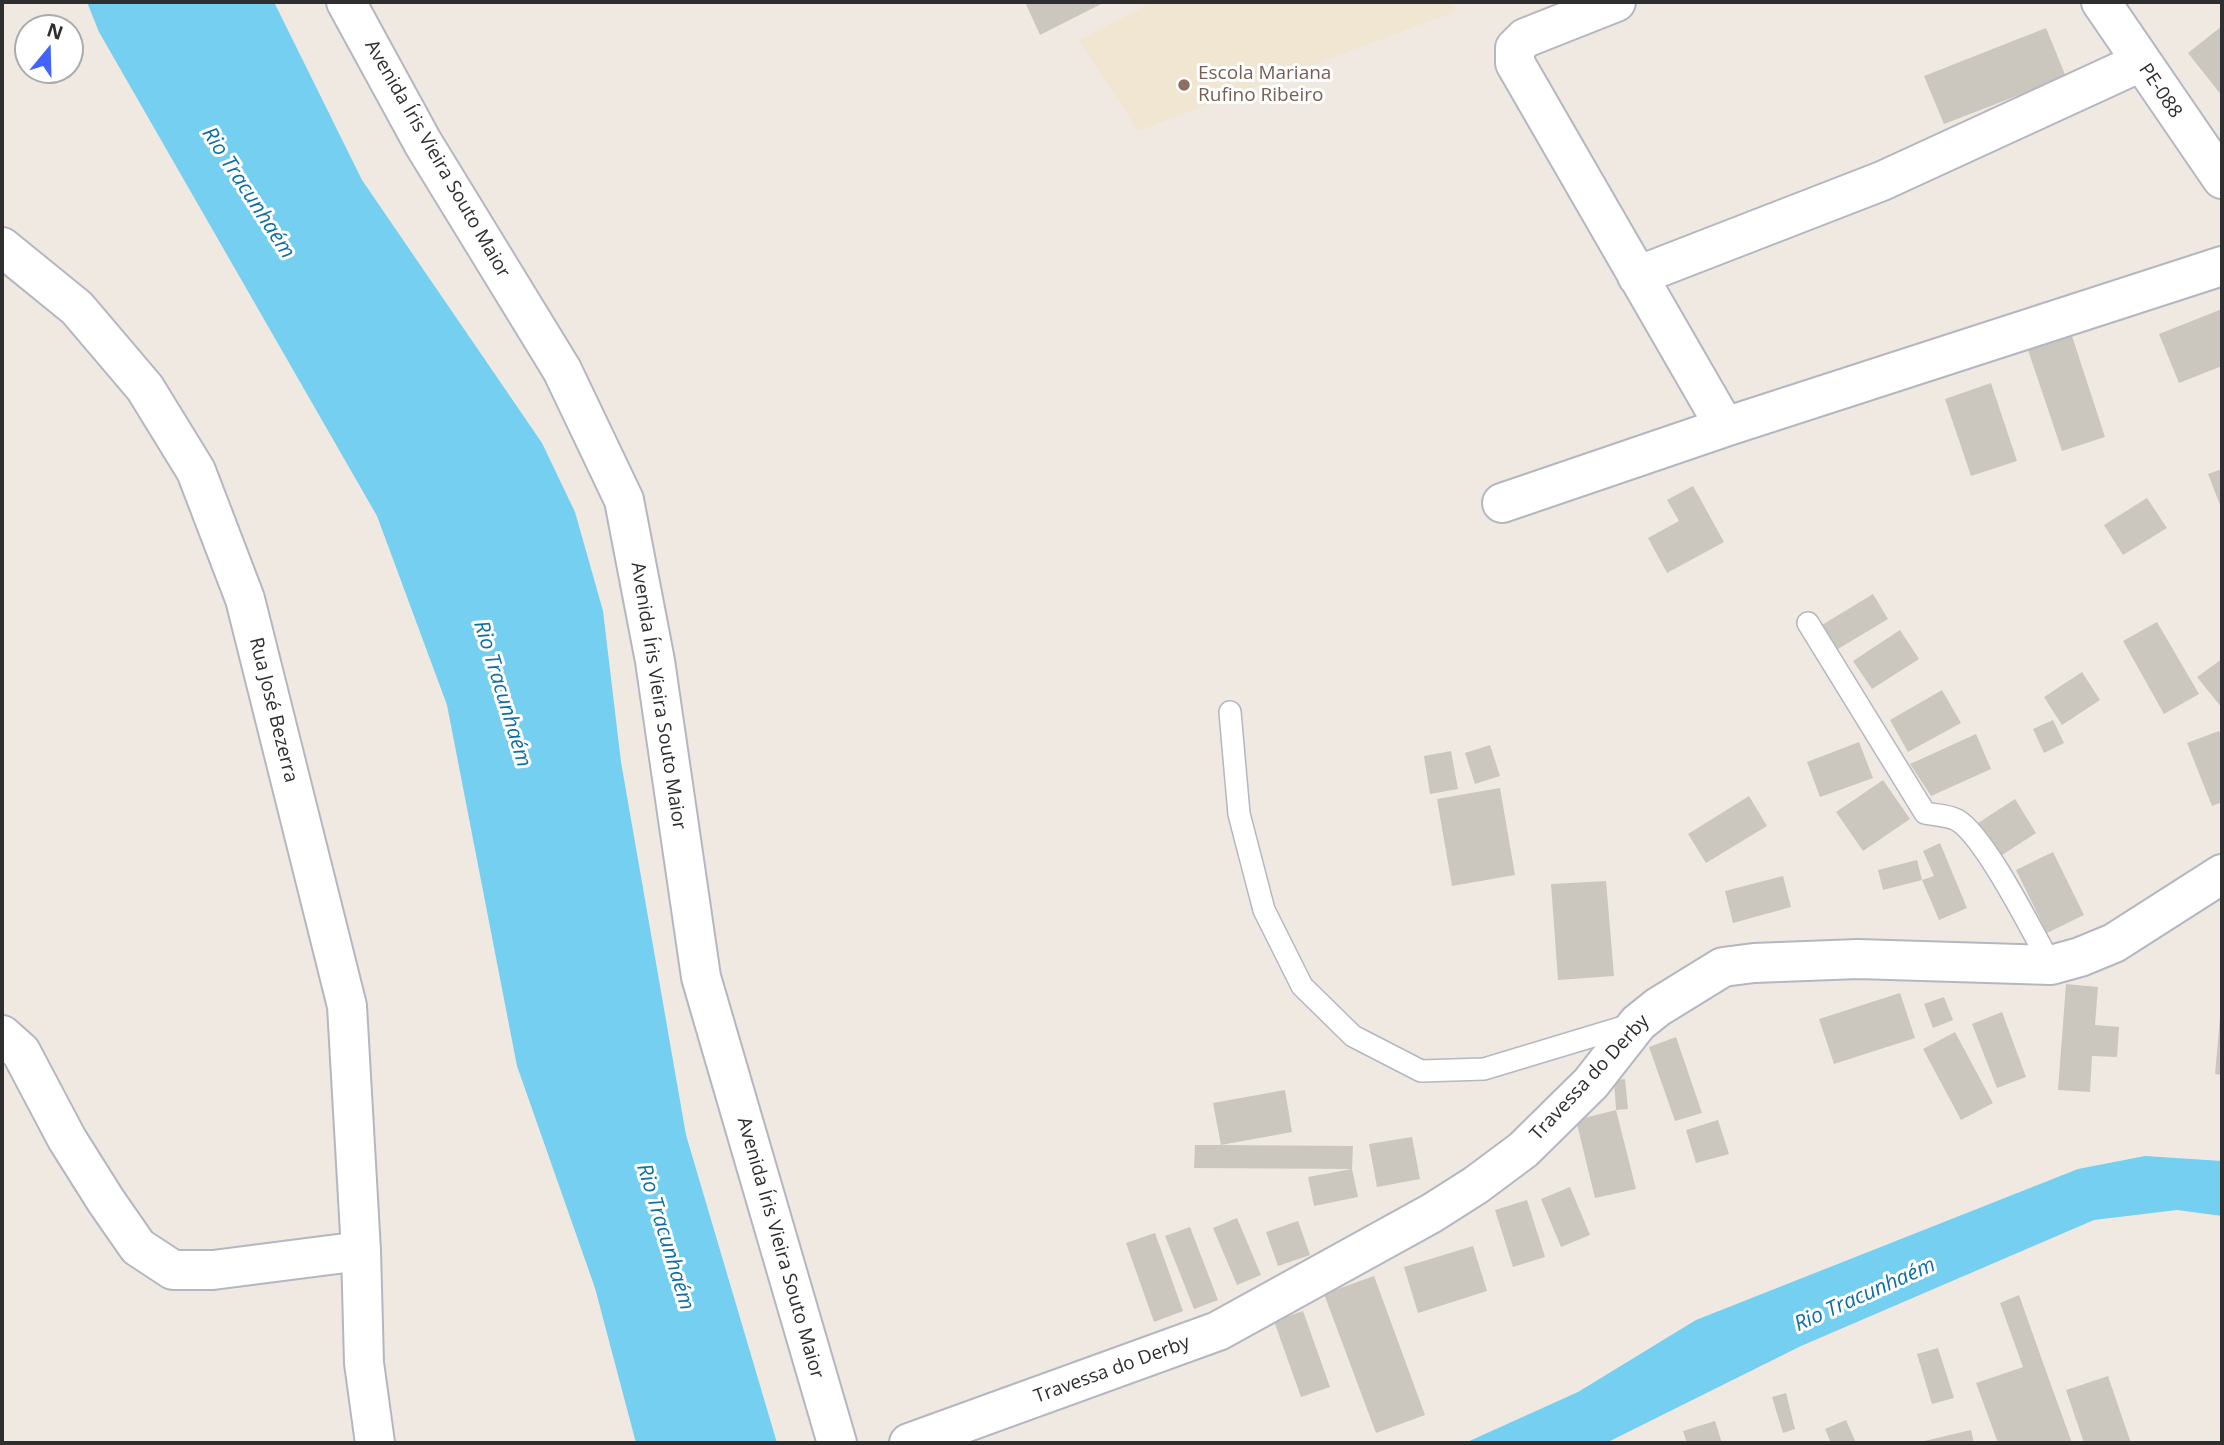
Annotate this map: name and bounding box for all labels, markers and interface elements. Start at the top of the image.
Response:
north arrow [14,14,84,84]
text: N [44,16,67,46]
street label: Avenida Íris Vieira Souto Maior [359,36,515,282]
street label: PE-088 [2134,59,2186,123]
place label: Escola Mariana Rufino Ribeiro [1198,63,1331,107]
marker: Escola Mariana Rufino Ribeiro [1176,77,1192,93]
water label: Rio Tracunhaém [196,123,300,263]
street label: Avenida Íris Vieira Souto Maior [626,561,690,831]
water label: Rio Tracunhaém [468,618,536,770]
street label: Rua José Bezerra [244,635,302,785]
street label: Travessa do Derby [1526,1010,1654,1146]
street label: Avenida Íris Vieira Souto Maior [732,1115,828,1381]
water label: Rio Tracunhaém [631,1161,699,1313]
water label: Rio Tracunhaém [1791,1253,1939,1337]
street label: Travessa do Derby [1031,1331,1193,1409]

